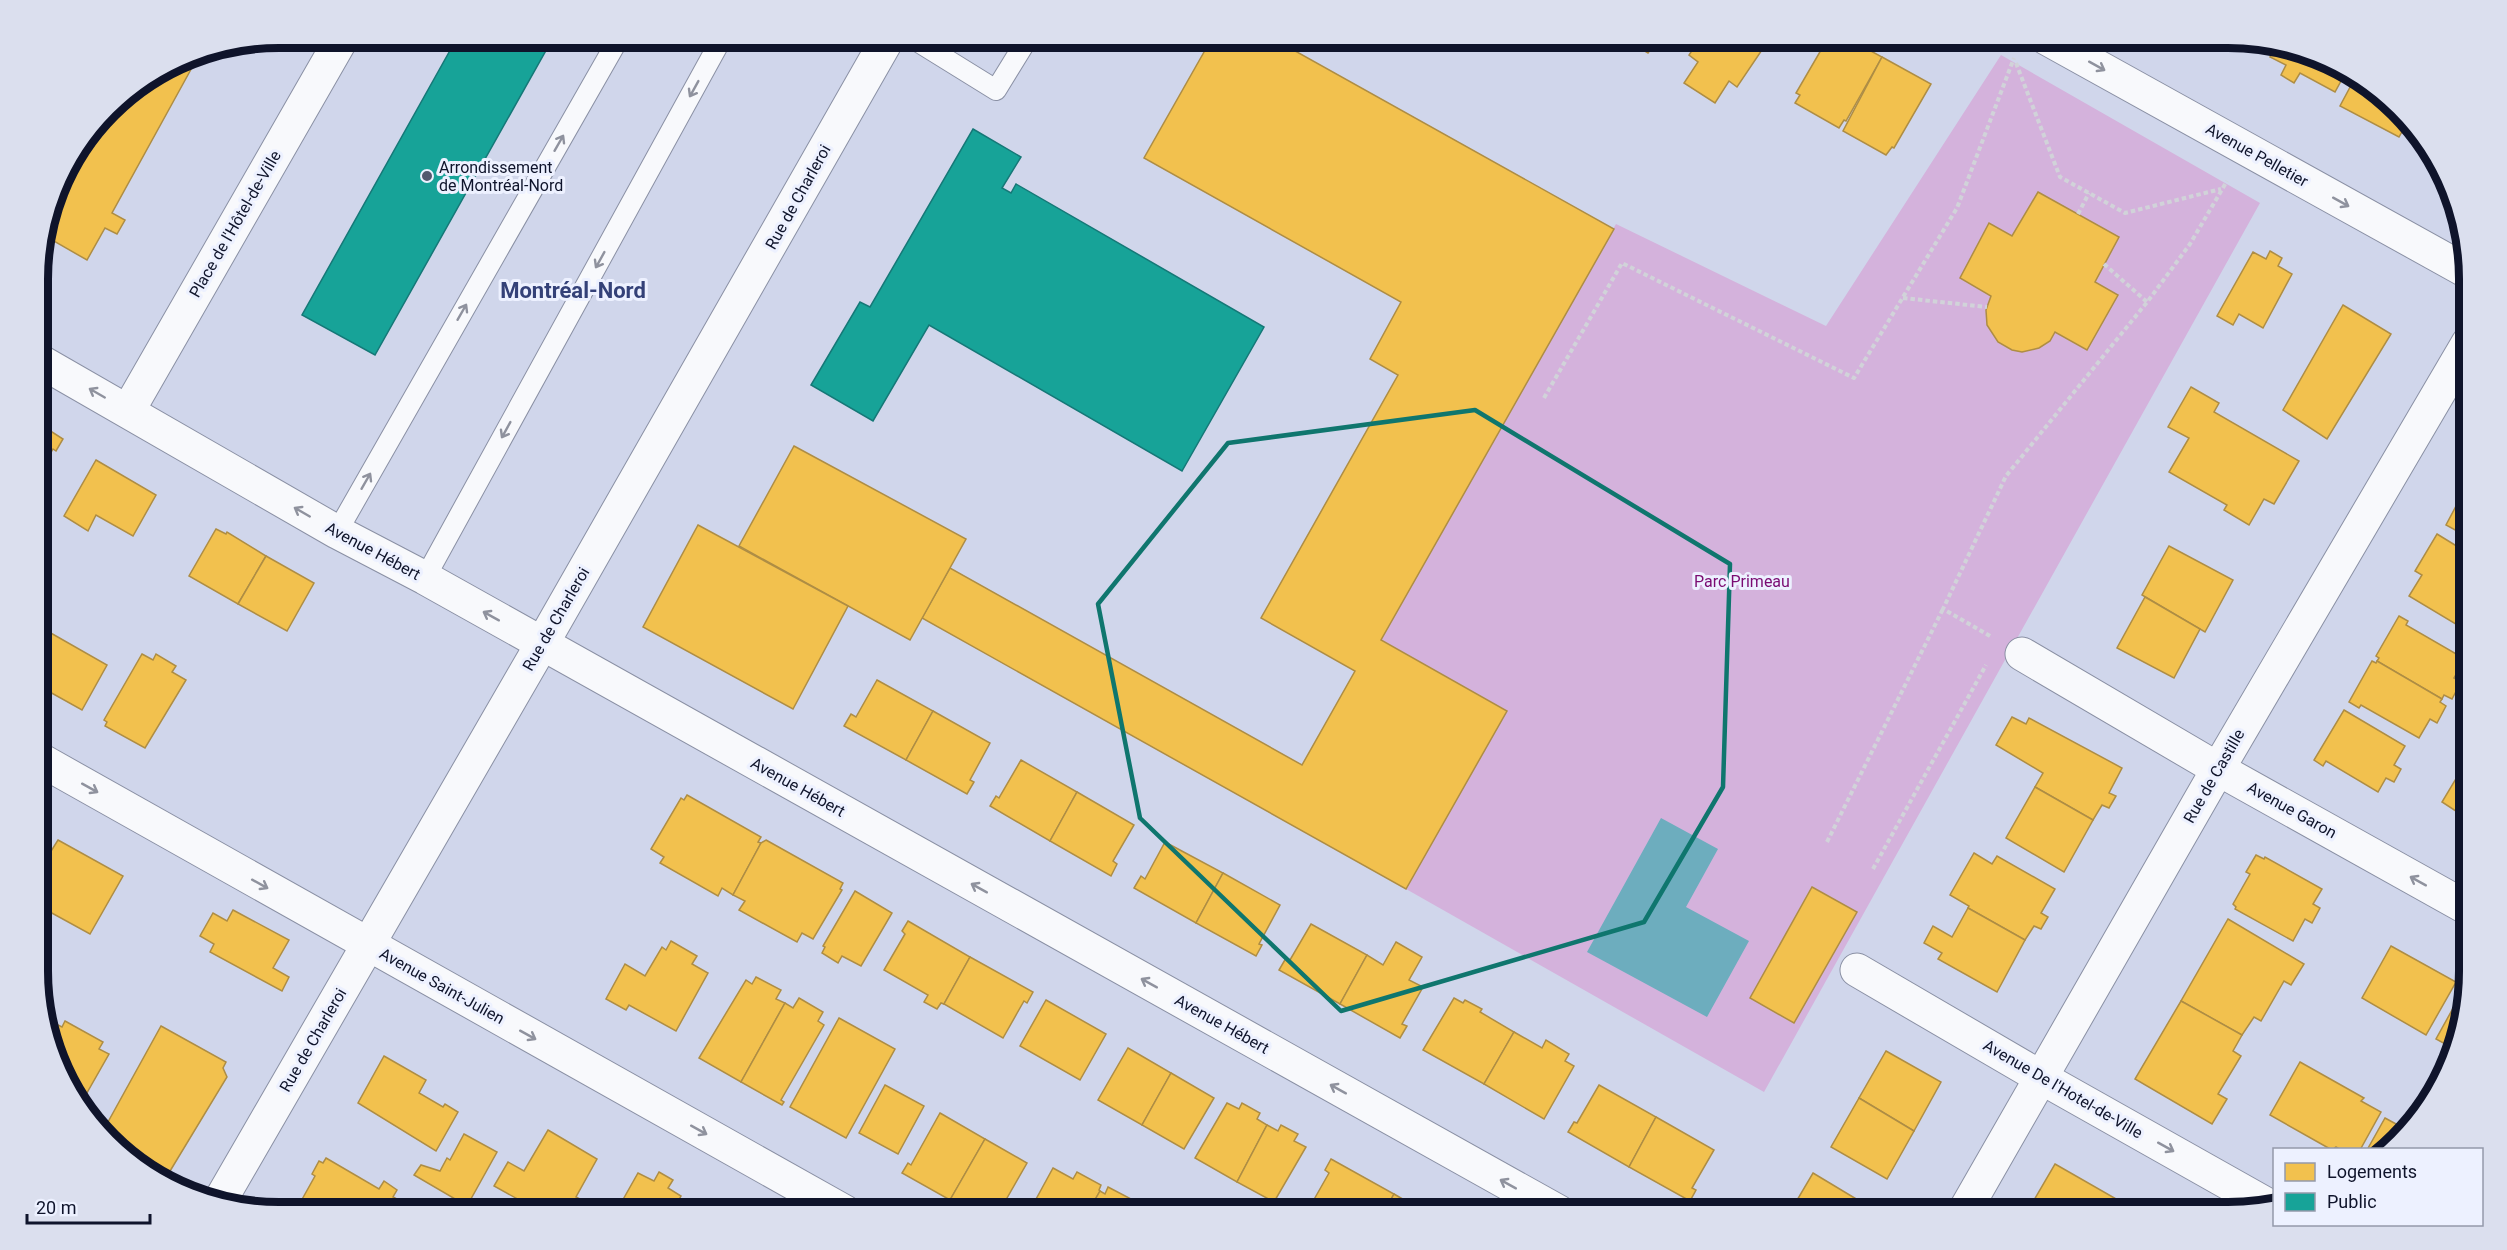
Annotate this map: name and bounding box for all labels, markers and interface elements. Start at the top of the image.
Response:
one-way arrow [2088,61,2106,72]
one-way arrow [688,80,700,97]
street label: Avenue Pelletier [2203,119,2312,191]
one-way arrow [554,134,565,152]
street label: Rue de Charleroi [761,141,835,253]
street label: Place de l'Hôtel-de-Ville [185,147,285,301]
place label: Arrondissement de Montréal-Nord [439,158,563,195]
marker: Arrondissement de Montréal-Nord [420,169,434,183]
one-way arrow [2332,196,2349,208]
one-way arrow [594,250,605,268]
district label: Montréal-Nord [500,278,646,303]
one-way arrow [456,304,468,321]
one-way arrow [88,387,106,398]
one-way arrow [500,421,511,439]
one-way arrow [361,473,372,491]
one-way arrow [294,506,311,518]
street label: Avenue Hébert [322,518,424,584]
street label: Rue de Charleroi [519,564,593,674]
park label: Parc Primeau [1694,572,1790,591]
one-way arrow [483,609,500,621]
street label: Rue de Castille [2179,726,2249,826]
street label: Avenue Hébert [748,753,848,821]
street label: Avenue Garon [2244,778,2340,842]
one-way arrow [81,782,98,794]
one-way arrow [2410,874,2427,886]
one-way arrow [251,878,268,890]
one-way arrow [971,882,988,894]
street label: Avenue Saint-Julien [376,944,508,1028]
one-way arrow [1141,977,1158,989]
street label: Rue de Charleroi [276,985,350,1095]
street label: Avenue Hébert [1172,990,1272,1058]
one-way arrow [519,1030,537,1041]
street label: Avenue De l'Hotel-de-Ville [1980,1036,2146,1142]
one-way arrow [1330,1083,1347,1095]
one-way arrow [689,1125,707,1136]
one-way arrow [2157,1142,2174,1154]
legend [2273,1148,2483,1226]
text: Logements [2327,1161,2417,1182]
one-way arrow [1500,1178,1517,1190]
scale bar [27,1187,150,1225]
text: Public [2327,1191,2377,1212]
text: 20 m [36,1197,76,1218]

